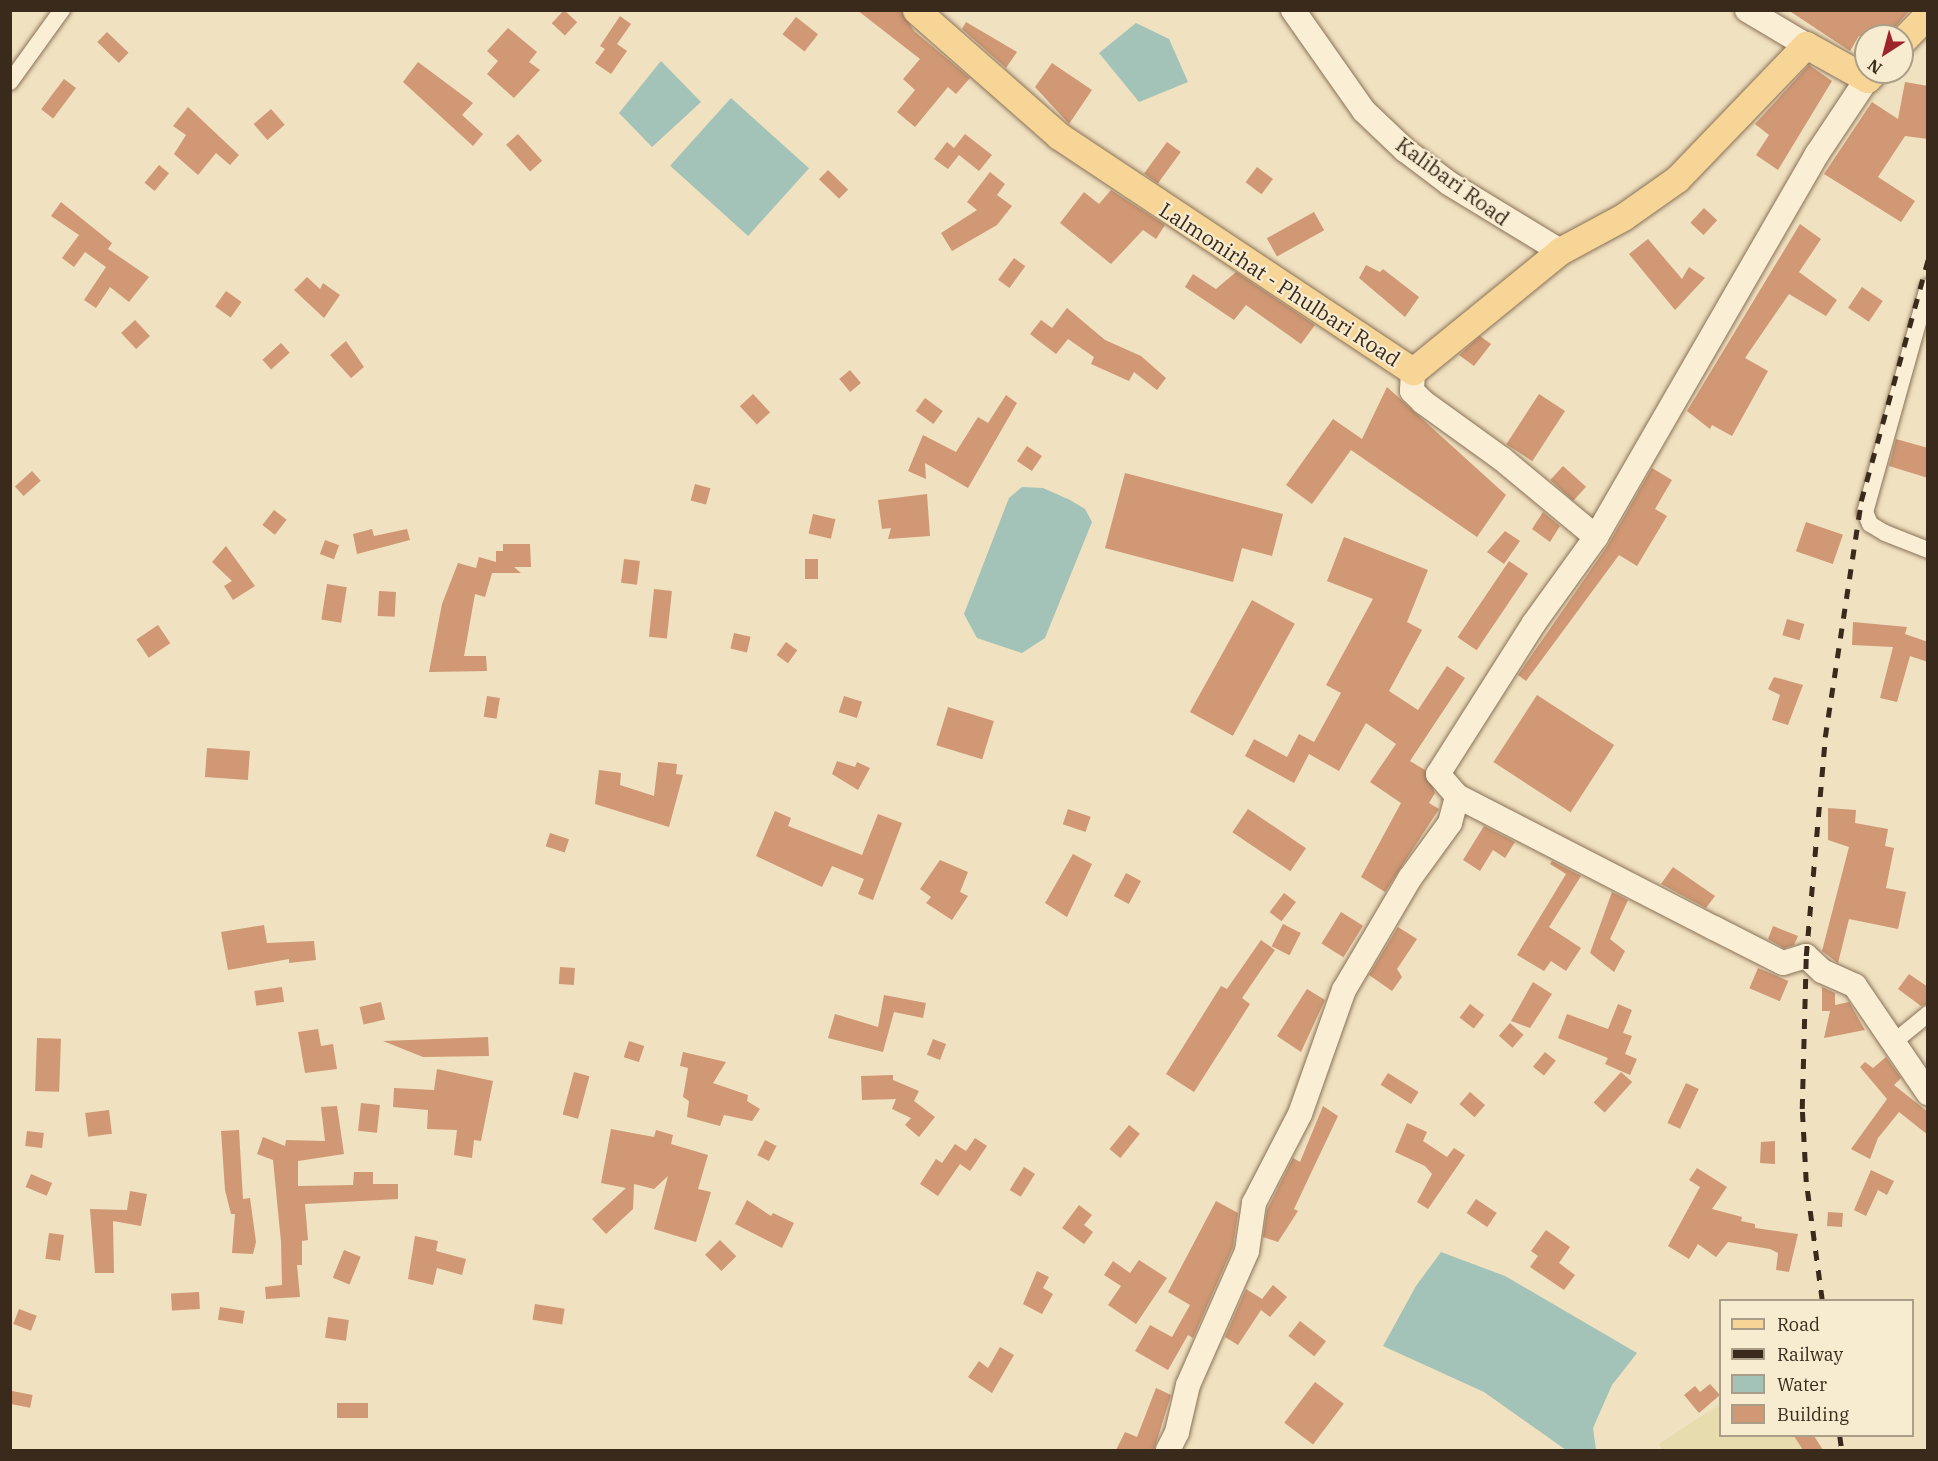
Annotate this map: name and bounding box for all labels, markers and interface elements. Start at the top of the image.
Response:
north arrow [1854,24,1914,84]
text: N [1864,55,1886,79]
street label: Kalibari Road [1391,131,1515,231]
street label: Lalmonirhat - Phulbari Road [1155,197,1405,371]
legend [1719,1299,1914,1437]
text: Road [1777,1313,1820,1336]
text: Railway [1777,1343,1843,1366]
text: Water [1777,1373,1827,1396]
text: Building [1777,1403,1849,1426]

